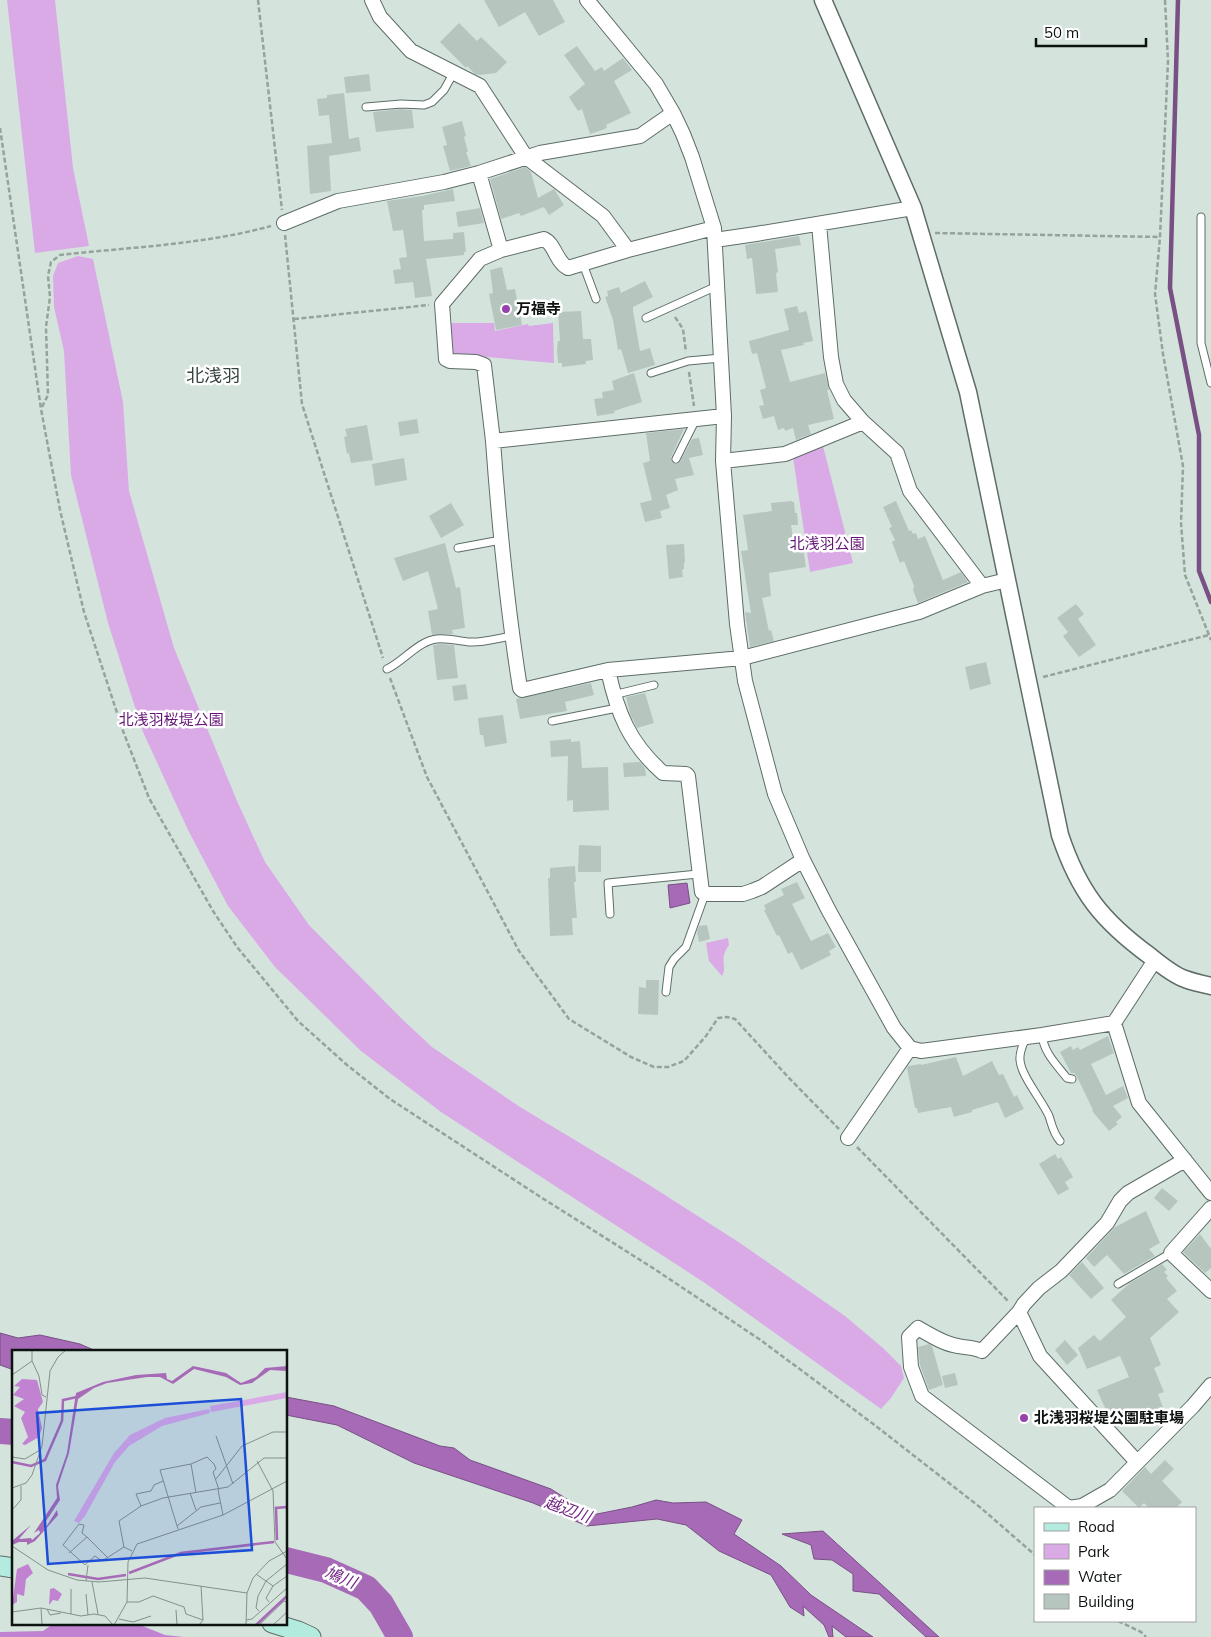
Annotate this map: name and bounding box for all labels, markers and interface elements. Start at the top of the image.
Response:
scale bar [1036,15,1146,47]
text: 50 m [1044,23,1079,42]
place label: 万福寺 [516,299,561,318]
marker: 万福寺 [500,303,512,315]
district label: 北浅羽 [186,364,240,387]
park label: 北浅羽公園 [789,534,865,553]
park label: 北浅羽桜堤公園 [118,710,224,729]
inset map [12,1350,288,1624]
place label: 北浅羽桜堤公園駐車場 [1034,1408,1184,1427]
marker: 北浅羽桜堤公園駐車場 [1018,1412,1030,1424]
water label: 越辺川 [542,1491,596,1527]
legend [1034,1507,1196,1622]
text: Road [1078,1517,1115,1536]
text: Park [1078,1542,1110,1561]
water label: 鳩川 [322,1562,361,1593]
text: Water [1078,1567,1122,1586]
text: Building [1078,1592,1134,1611]

